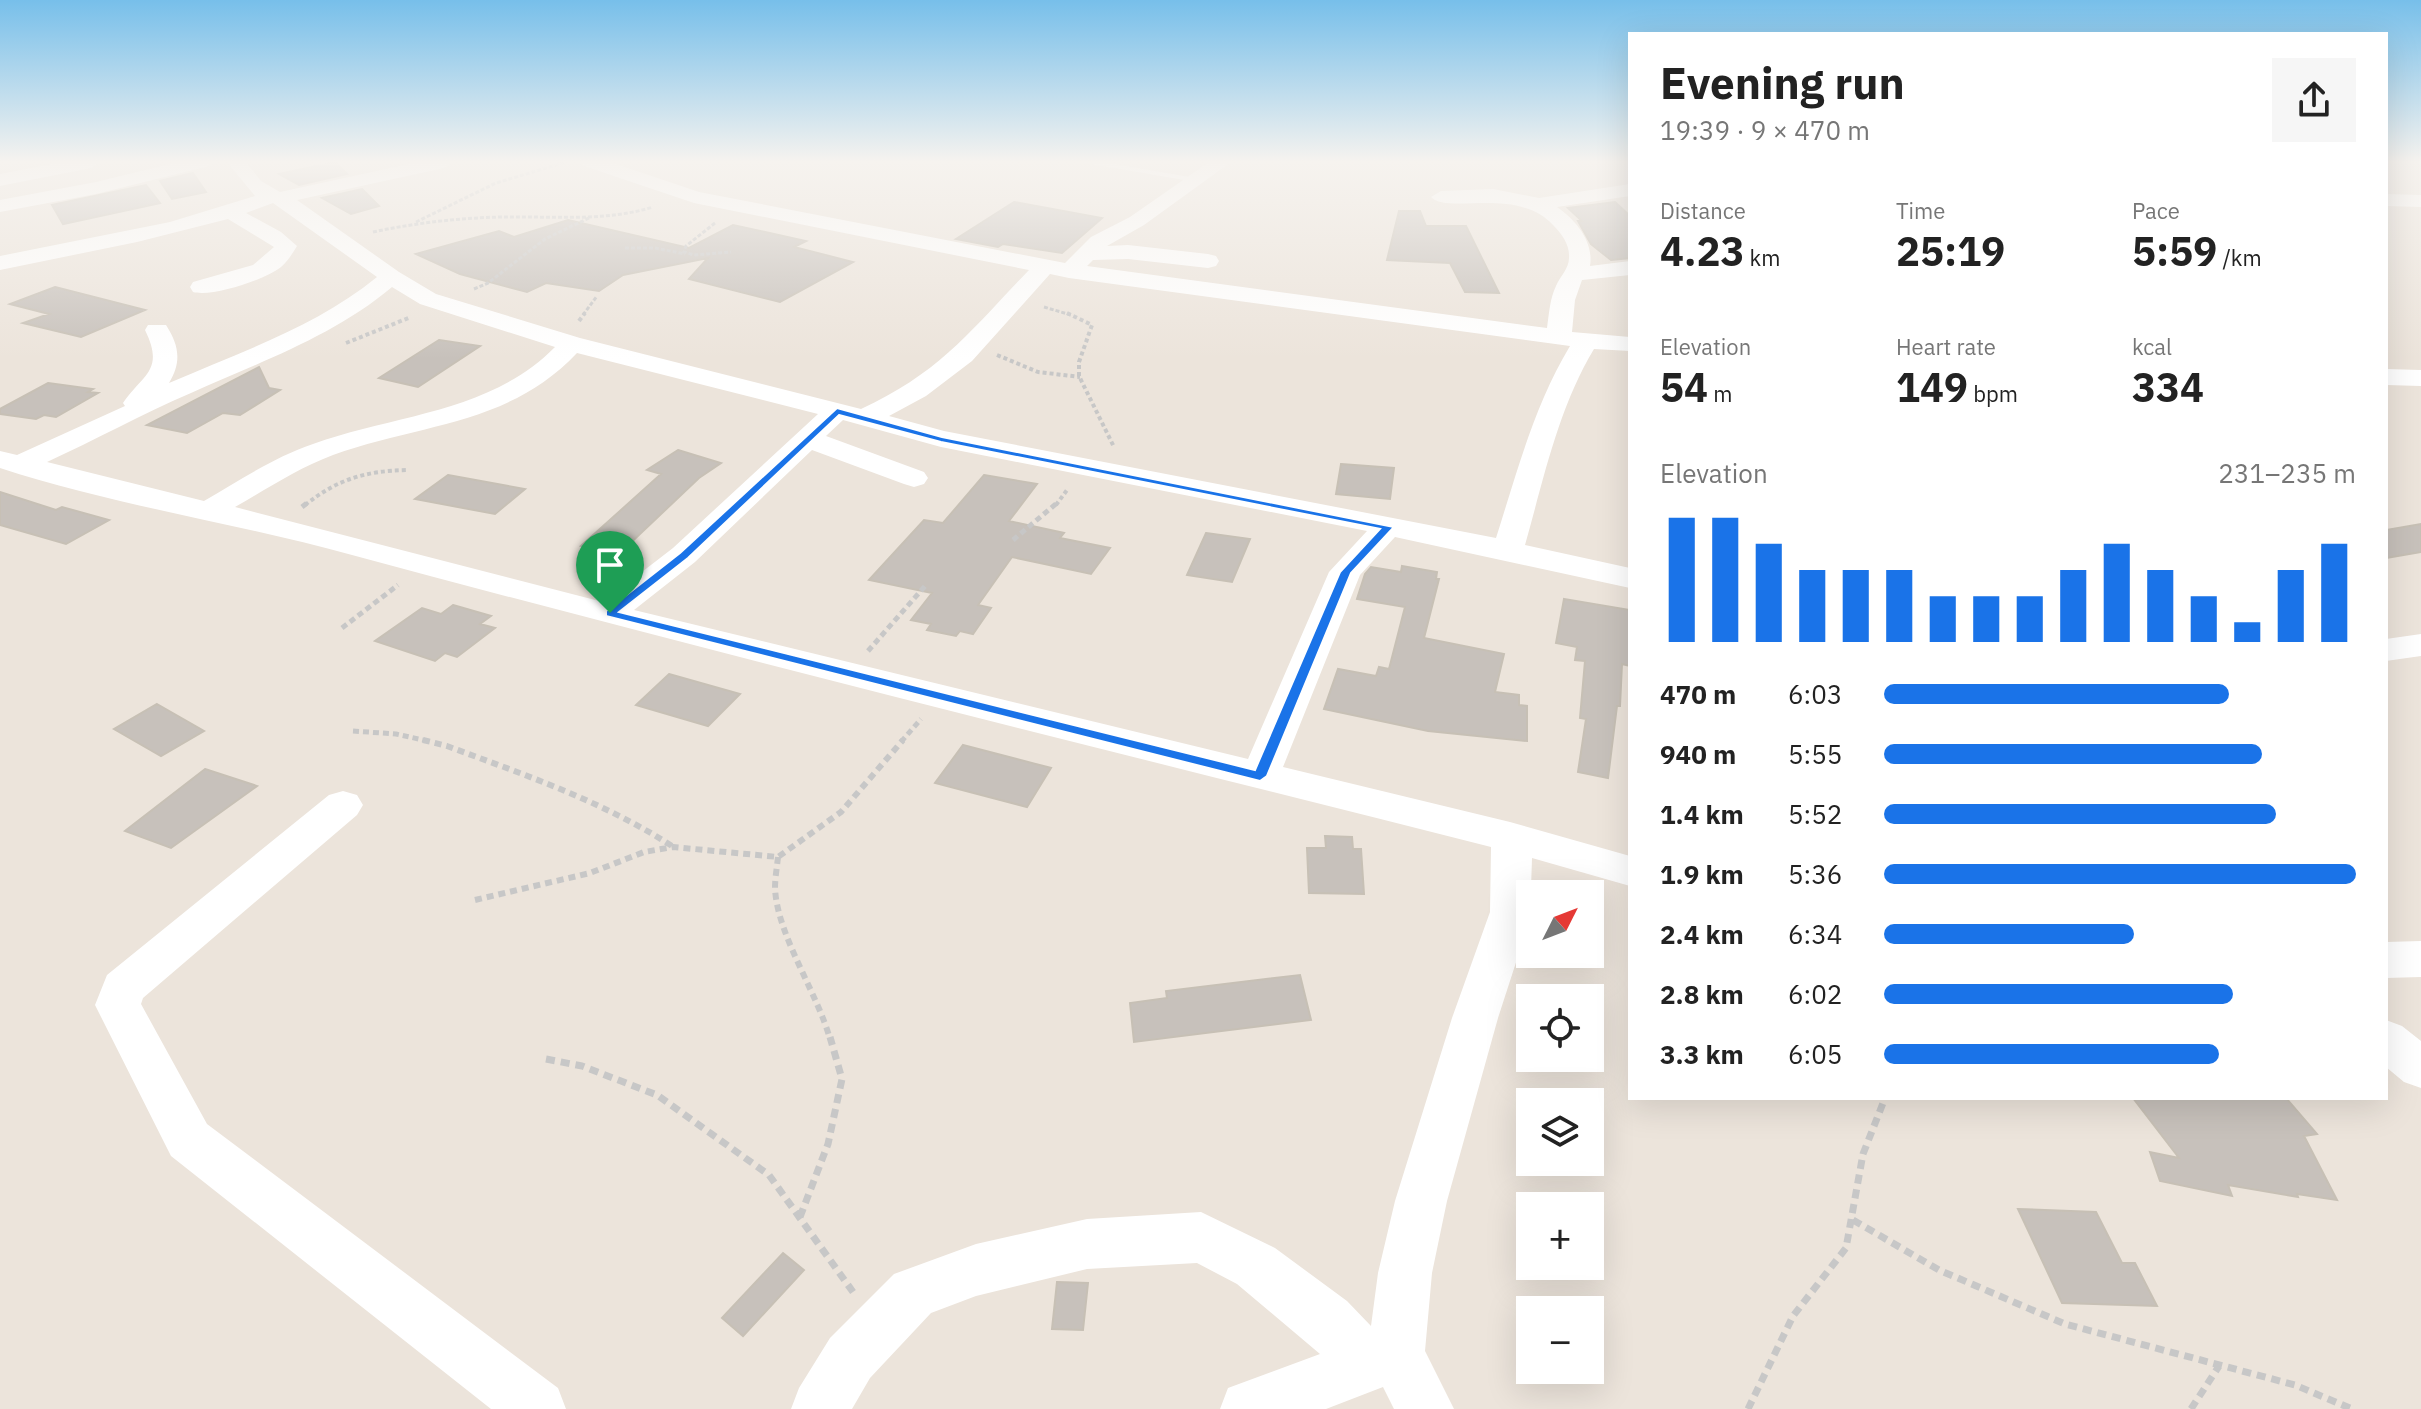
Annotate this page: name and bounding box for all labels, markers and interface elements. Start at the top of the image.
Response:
text: Evening run [1660,54,1905,111]
button: share [2272,58,2356,142]
text: 19:39 · 9 × 470 m [1660,113,1870,147]
text: Distance [1660,196,1746,225]
text: Time [1896,196,1945,225]
text: Pace [2132,196,2180,225]
text: 4.23 [1660,225,1744,277]
text: 25:19 [1896,225,2005,277]
text: 5:59 [2132,225,2217,277]
text: km [1744,243,1780,272]
text: /km [2217,243,2262,272]
text: Elevation [1660,332,1751,361]
text: Heart rate [1896,332,1996,361]
text: kcal [2132,332,2172,361]
text: 54 [1660,361,1708,413]
text: 149 [1896,361,1968,413]
text: 334 [2132,361,2204,413]
text: m [1708,379,1732,408]
text: bpm [1968,379,2018,408]
text: Elevation [1660,456,1768,490]
text: 231–235 m [2218,456,2356,490]
pin [576,531,644,613]
icon: arrive [588,543,632,587]
text: 470 m [1660,677,1736,711]
text: 6:03 [1788,677,1842,711]
text: 940 m [1660,737,1736,771]
text: 5:55 [1788,737,1842,771]
text: 1.4 km [1660,797,1744,831]
text: 5:52 [1788,797,1842,831]
text: 1.9 km [1660,857,1744,891]
text: 5:36 [1788,857,1842,891]
north arrow [1516,880,1604,968]
map controls [1516,880,1604,1384]
text: 2.4 km [1660,917,1744,951]
text: 6:34 [1788,917,1842,951]
text: 2.8 km [1660,977,1744,1011]
text: 6:02 [1788,977,1842,1011]
button: locate [1516,984,1604,1072]
text: 3.3 km [1660,1037,1744,1071]
text: 6:05 [1788,1037,1842,1071]
button: layers [1516,1088,1604,1176]
button: + [1516,1192,1604,1280]
button: − [1516,1296,1604,1384]

